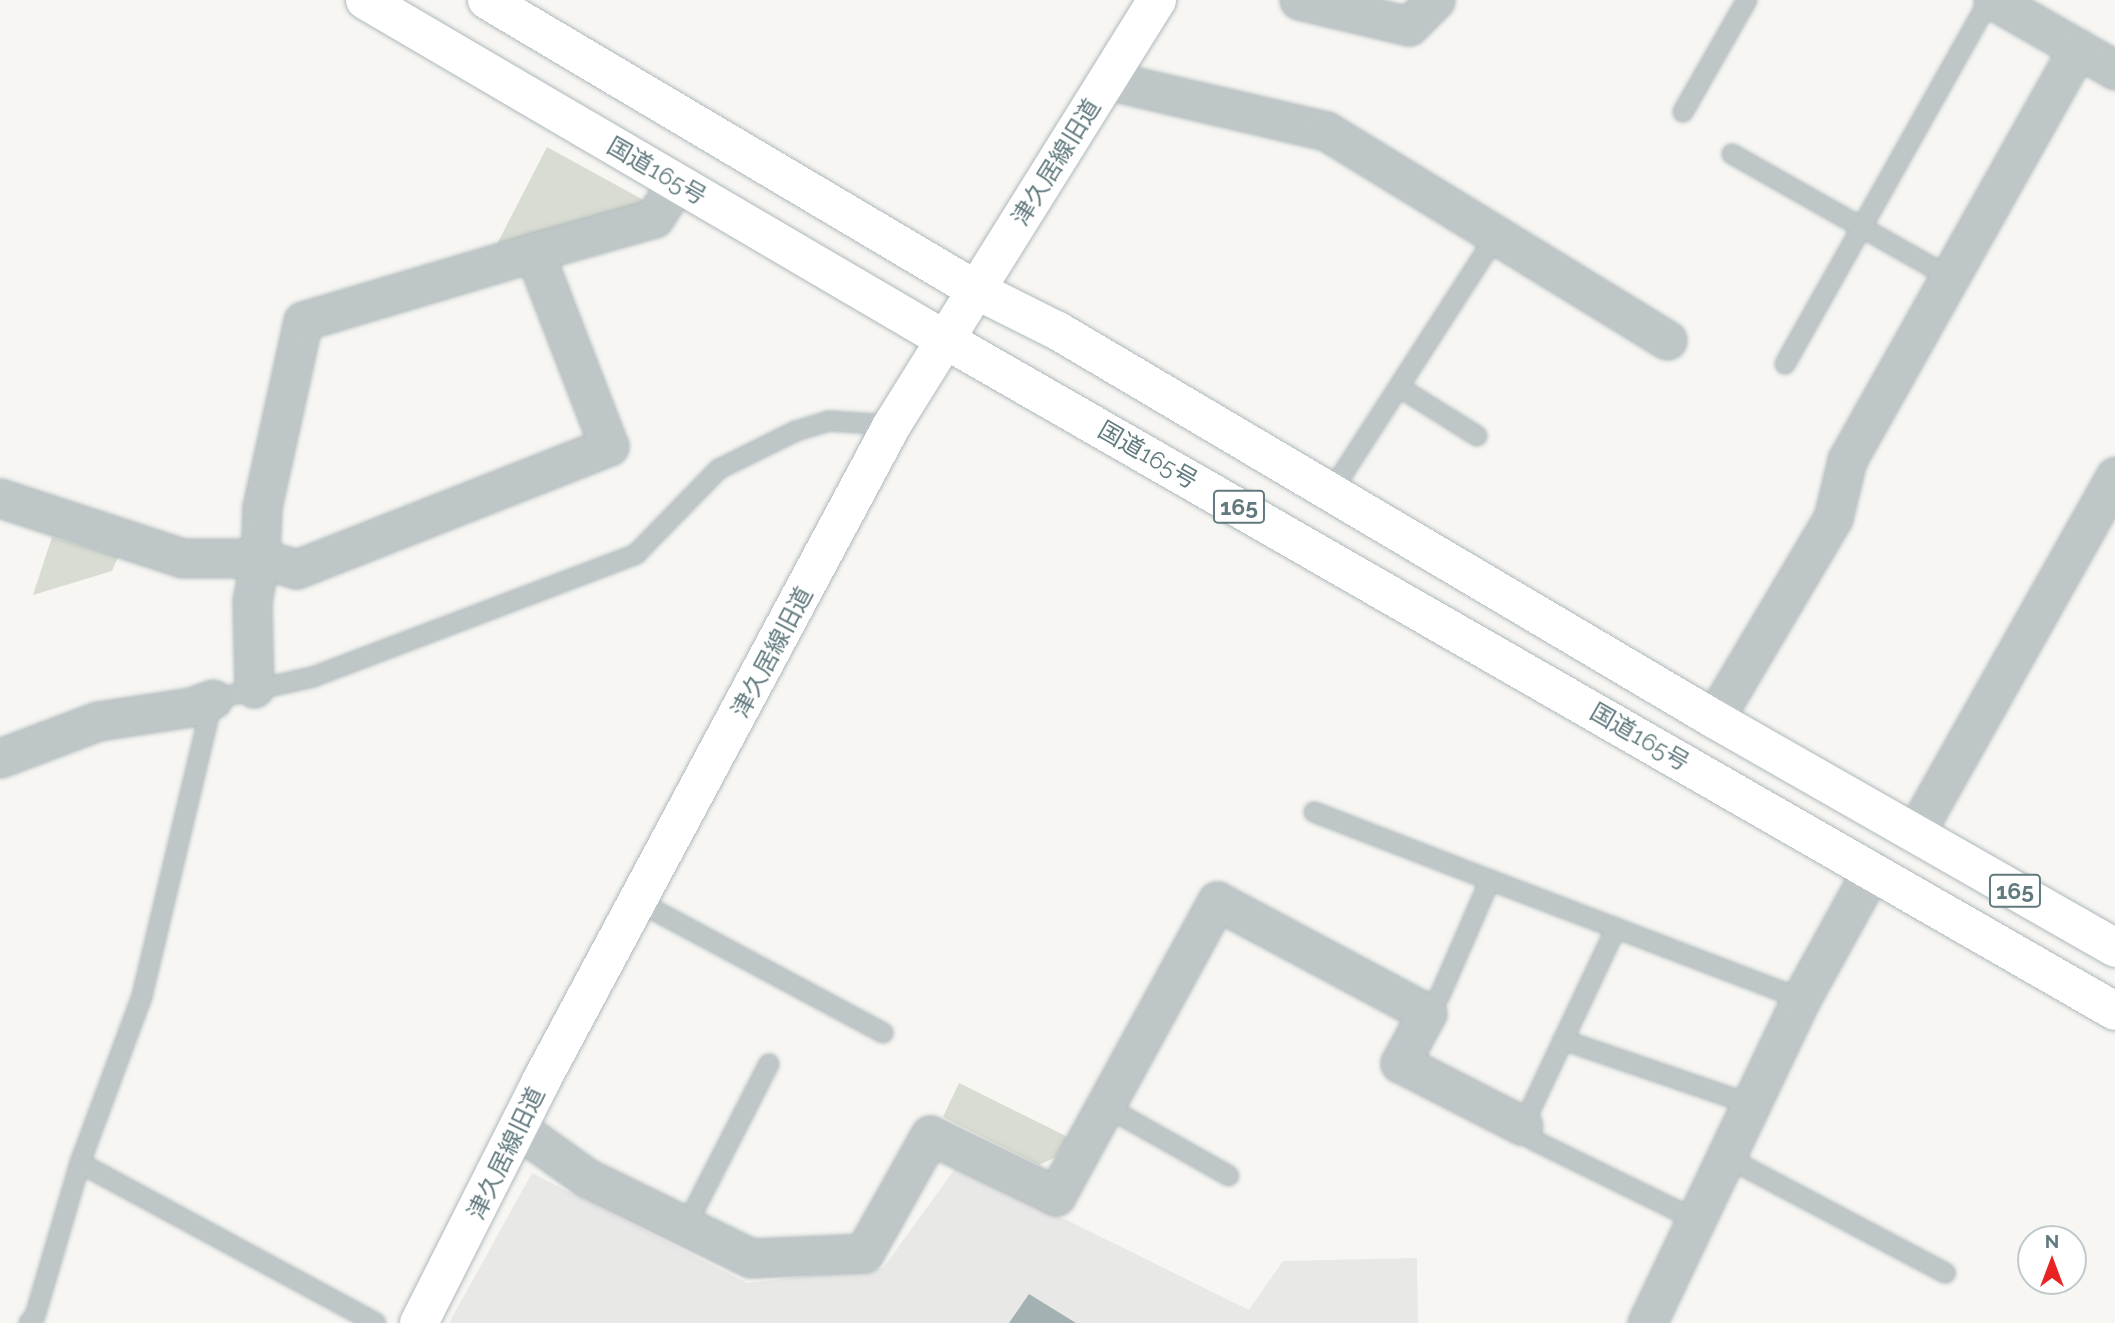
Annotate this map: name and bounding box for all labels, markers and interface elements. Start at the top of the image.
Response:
street label: 津久居線旧道 [1006,93,1106,231]
street label: 国道165号 [602,131,712,211]
street label: 国道165号 [1093,415,1203,495]
road number: 165 [1213,488,1265,526]
street label: 津久居線旧道 [725,582,819,722]
street label: 国道165号 [1585,697,1695,777]
road number: 165 [1989,872,2041,911]
street label: 津久居線旧道 [461,1082,551,1224]
north arrow [2017,1225,2087,1295]
text: N [2045,1230,2059,1252]

